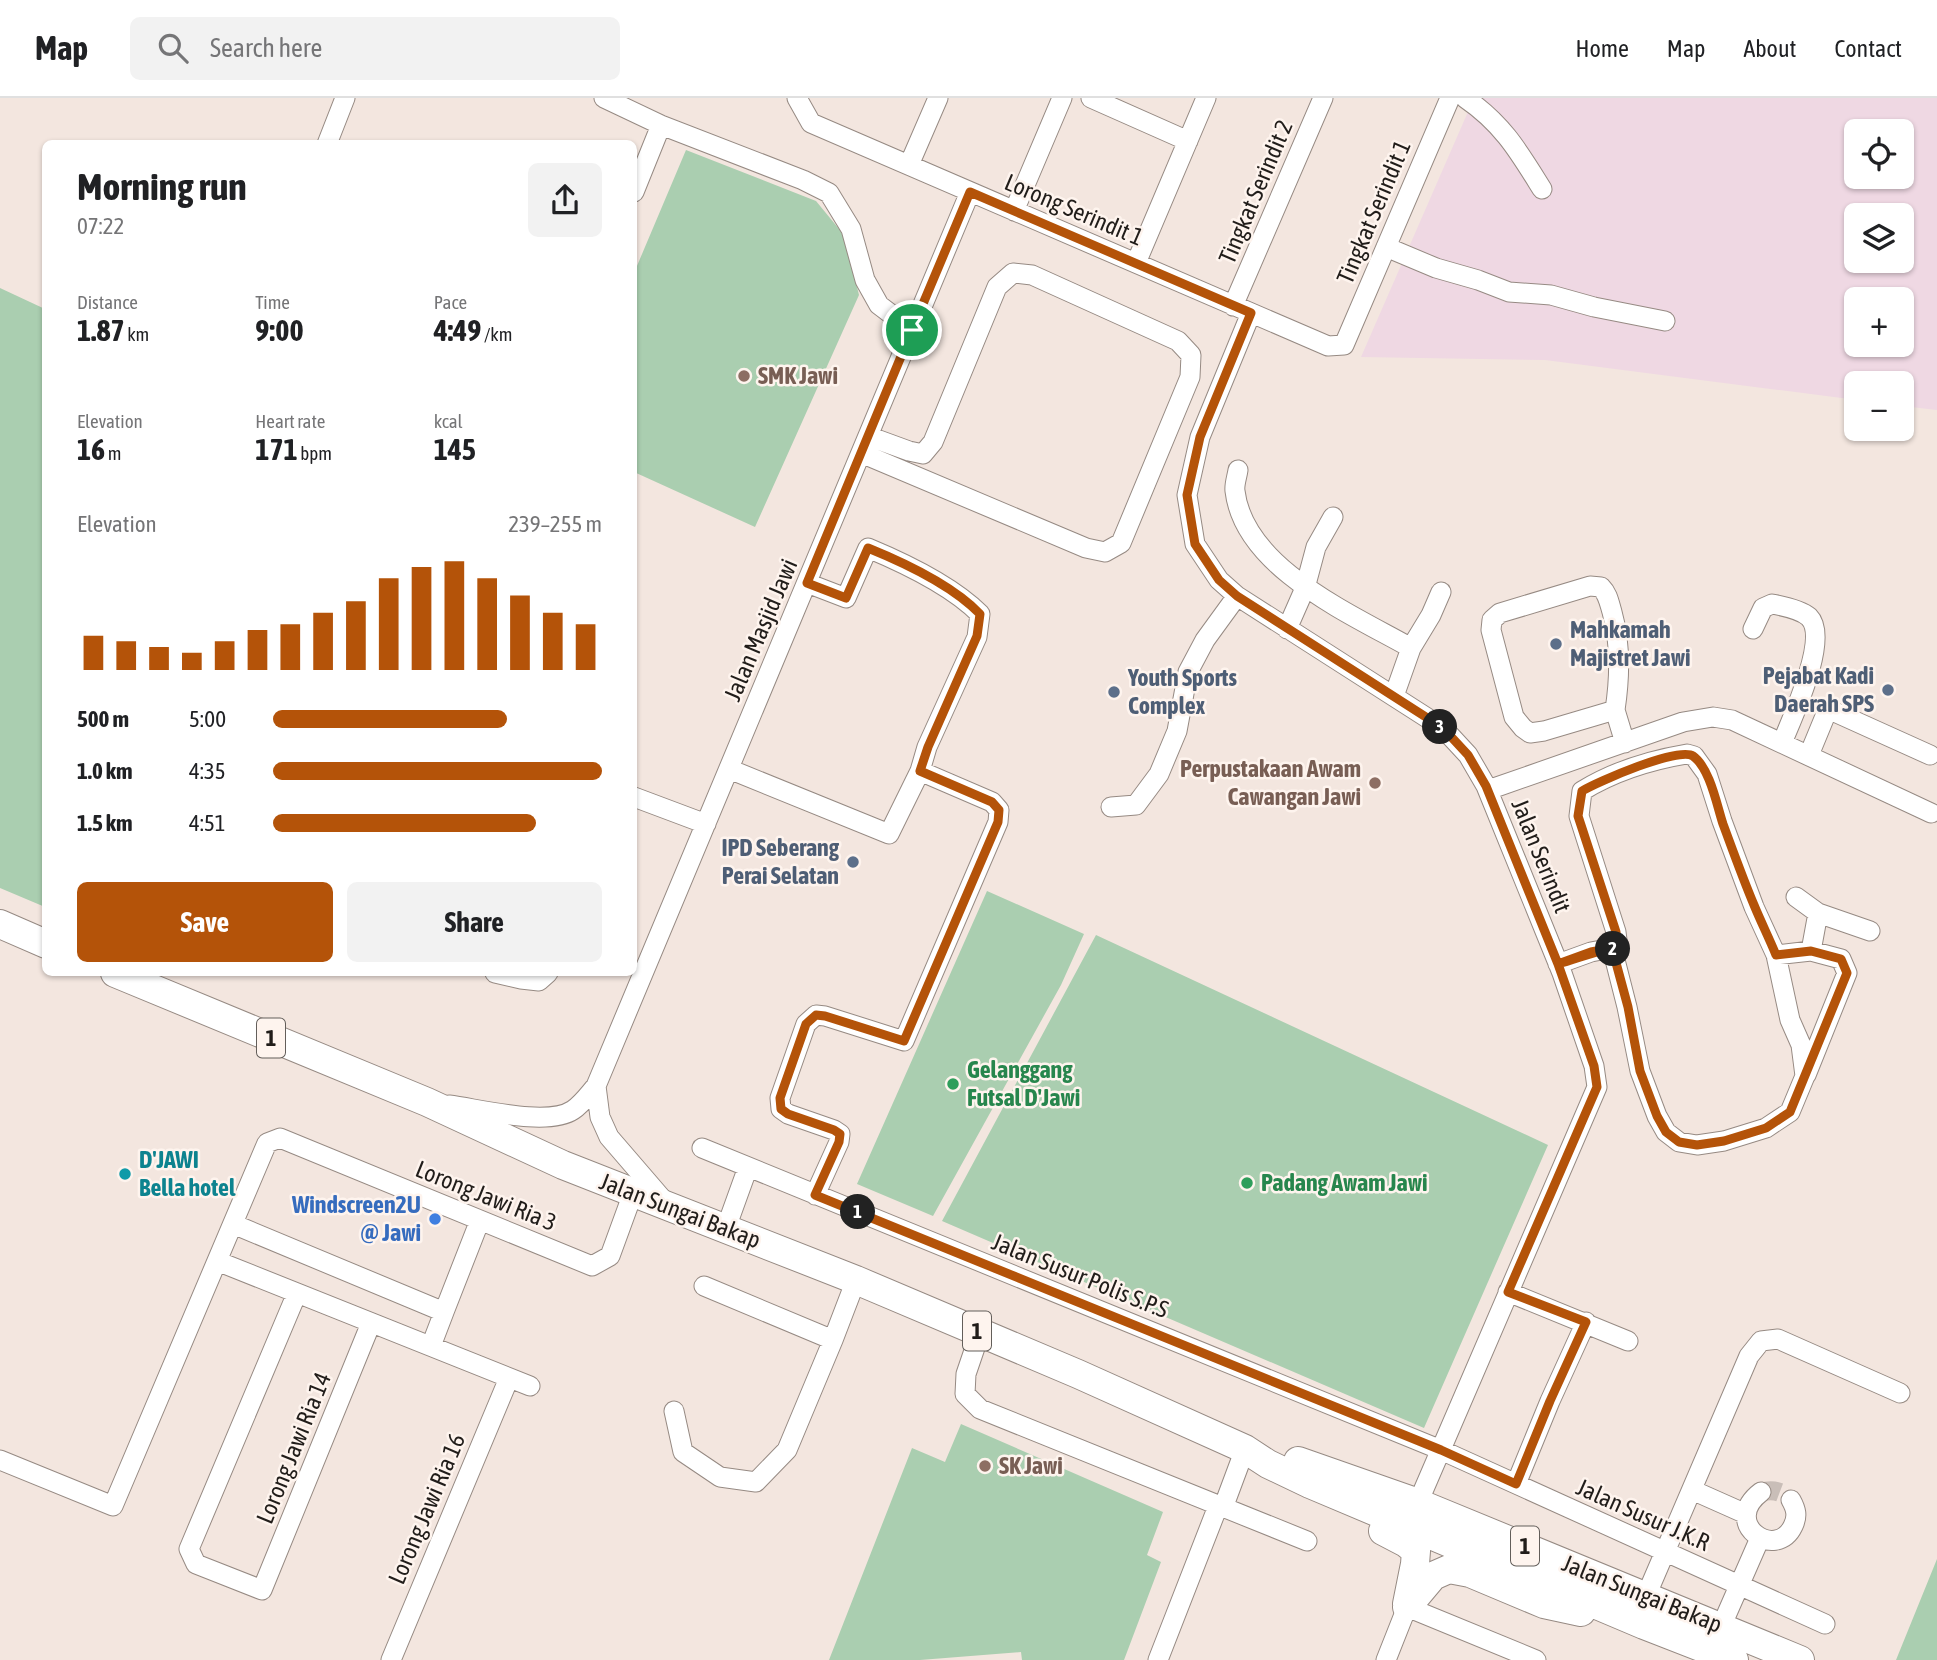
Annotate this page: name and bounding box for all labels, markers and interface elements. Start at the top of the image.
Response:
search box [130,17,620,80]
text: Map [35,29,88,67]
icon: search [154,29,192,67]
text: Search here [210,33,322,63]
text: Home [1575,35,1629,62]
text: Map [1667,35,1705,62]
text: About [1743,35,1796,62]
text: Contact [1834,35,1902,62]
street label: Tingkat Serindit 2 [1213,116,1298,268]
map controls [1844,119,1914,441]
button: locate [1844,119,1914,189]
street label: Tingkat Serindit 1 [1331,136,1416,288]
button: share [528,163,602,237]
text: Morning run [77,165,247,208]
street label: Lorong Serindit 1 [1001,168,1147,251]
button: layers [1844,203,1914,273]
text: 07:22 [77,213,124,239]
button: + [1844,287,1914,357]
text: Distance [77,291,138,313]
text: Time [255,291,290,313]
text: Pace [434,291,467,313]
pin [882,300,942,360]
icon: arrive [893,311,931,349]
text: 1.87 [77,313,125,347]
text: 9:00 [255,313,304,347]
text: 4:49 [434,313,481,347]
text: km [125,323,149,345]
text: /km [481,323,512,345]
place label: SMK Jawi [758,362,838,389]
marker: SMK Jawi [736,368,752,384]
button: − [1844,371,1914,441]
text: Elevation [77,410,143,432]
text: Heart rate [255,410,325,432]
text: kcal [434,410,463,432]
text: 16 [77,432,105,466]
text: 171 [255,432,298,466]
text: 145 [434,432,476,466]
text: m [105,442,122,464]
text: bpm [298,442,332,464]
text: Elevation [77,511,157,537]
text: 239–255 m [508,511,602,537]
street label: Jalan Masjid Jawi [719,555,803,705]
place label: Mahkamah Majistret Jawi [1570,616,1691,671]
marker: Mahkamah Majistret Jawi [1548,636,1564,652]
place label: Pejabat Kadi Daerah SPS [1763,662,1874,717]
place label: Youth Sports Complex [1127,664,1237,719]
marker: Pejabat Kadi Daerah SPS [1880,682,1896,698]
marker: Youth Sports Complex [1106,684,1122,700]
text: 500 m [77,706,129,732]
text: 5:00 [189,706,226,732]
pin: 3 [1422,710,1458,744]
text: 3 [1435,715,1444,737]
place label: Perpustakaan Awam Cawangan Jawi [1180,755,1361,810]
text: 1.0 km [77,758,133,784]
text: 4:35 [189,758,226,784]
marker: Perpustakaan Awam Cawangan Jawi [1367,775,1383,791]
street label: Jalan Serindit [1506,795,1577,917]
text: 1.5 km [77,810,133,836]
text: 4:51 [189,810,226,836]
place label: IPD Seberang Perai Selatan [721,834,840,889]
marker: IPD Seberang Perai Selatan [845,854,861,870]
button: Save [77,882,333,962]
button: Share [347,882,602,962]
pin: 2 [1596,932,1630,966]
text: 2 [1608,937,1617,959]
road number: 1 [257,1018,285,1057]
place label: Gelanggang Futsal D'Jawi [967,1056,1080,1111]
marker: Gelanggang Futsal D'Jawi [945,1076,961,1092]
place label: D'JAWI Bella hotel [139,1146,236,1201]
street label: Lorong Jawi Ria 3 [412,1155,561,1236]
marker: D'JAWI Bella hotel [117,1166,133,1182]
street label: Jalan Sungai Bakap [596,1167,764,1254]
place label: Padang Awam Jawi [1261,1169,1428,1196]
marker: Padang Awam Jawi [1239,1175,1255,1191]
place label: Windscreen2U @ Jawi [291,1191,421,1246]
pin: 1 [840,1194,876,1230]
text: 1 [853,1200,862,1222]
marker: Windscreen2U @ Jawi [427,1211,443,1227]
street label: Jalan Susur Polis S.P.S [988,1228,1172,1323]
road number: 1 [963,1312,991,1350]
street label: Lorong Jawi Ria 14 [251,1368,336,1527]
street label: Lorong Jawi Ria 16 [383,1430,470,1588]
place label: SK Jawi [999,1452,1063,1479]
marker: SK Jawi [977,1458,993,1474]
street label: Jalan Susur J.K.R [1572,1473,1714,1556]
road number: 1 [1511,1526,1539,1566]
street label: Jalan Sungai Bakap [1558,1549,1726,1638]

